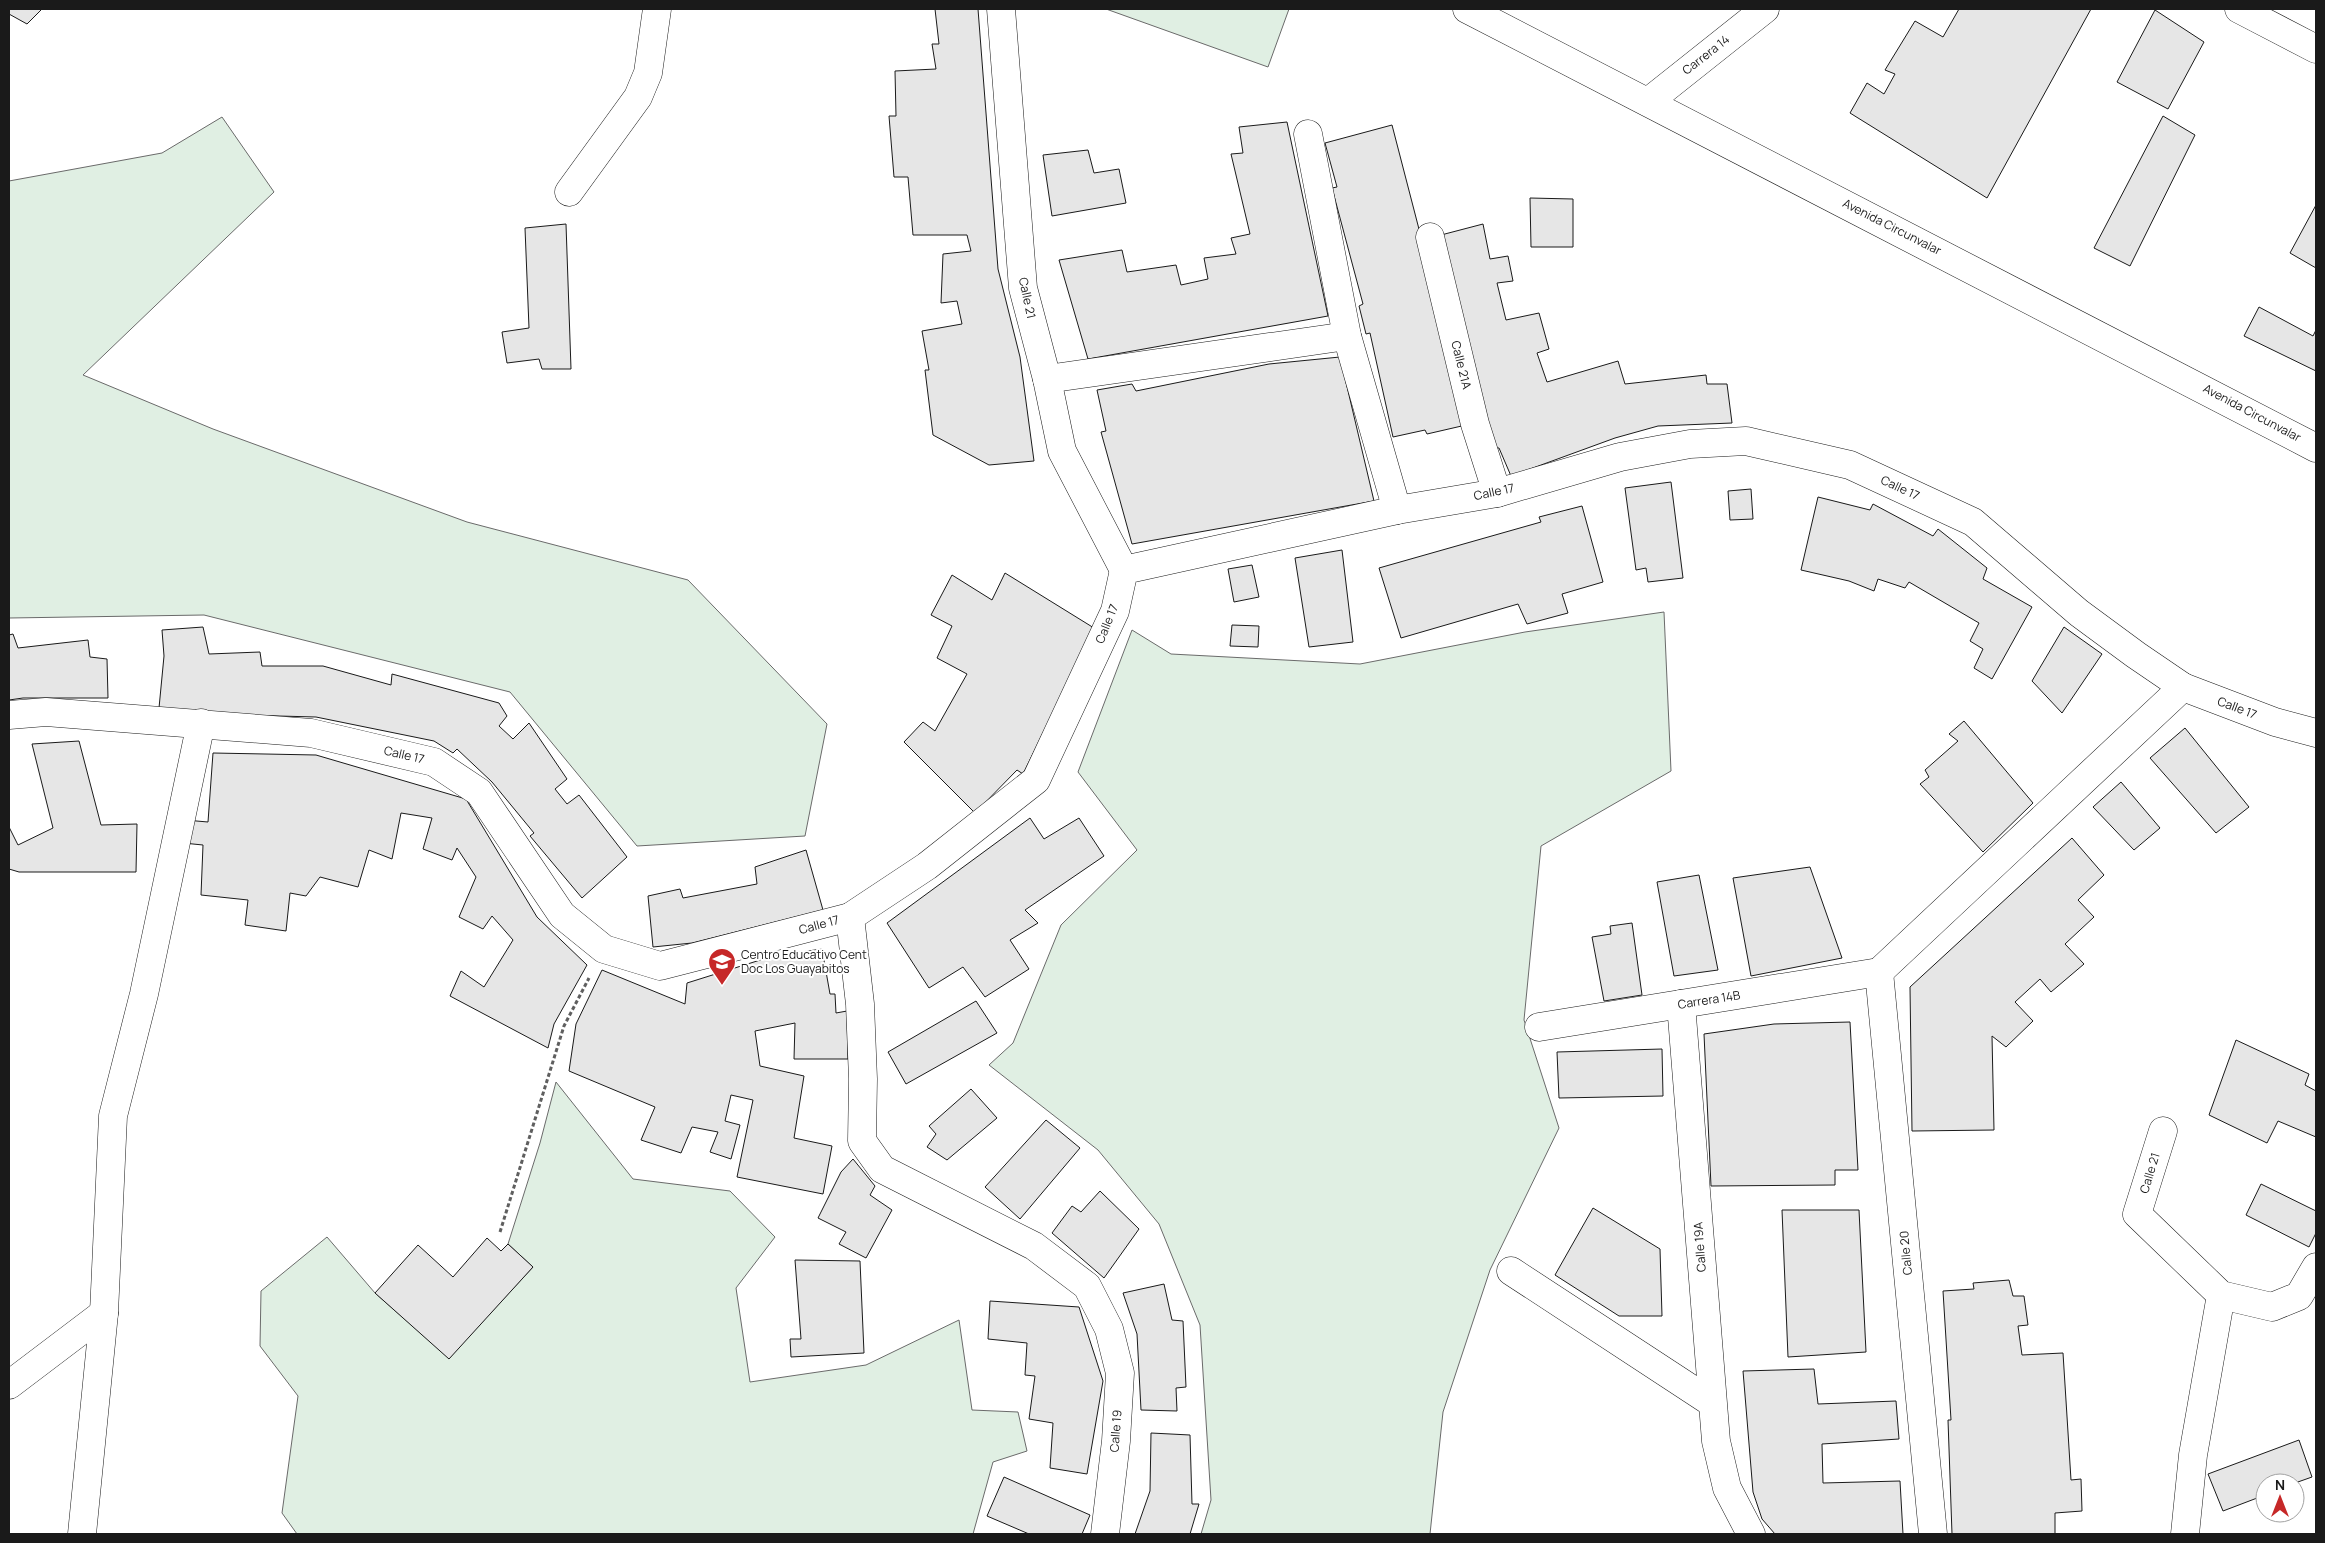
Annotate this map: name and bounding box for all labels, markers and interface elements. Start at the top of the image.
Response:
street label: Carrera 14 [1679,31,1733,78]
street label: Avenida Circunvalar [1840,194,1945,259]
street label: Calle 21 [1015,276,1040,320]
street label: Calle 21A [1447,339,1476,391]
street label: Avenida Circunvalar [2200,380,2305,446]
street label: Calle 17 [1878,471,1922,504]
street label: Calle 17 [1472,479,1516,504]
street label: Calle 17 [1091,602,1122,646]
street label: Calle 17 [2215,692,2259,723]
street label: Calle 17 [382,742,426,767]
street label: Calle 17 [797,911,841,938]
place label: Centro Educativo Cent Doc Los Guayabitos [741,946,867,977]
school or university icon: Centro Educativo Cent Doc Los Guayabitos [707,947,737,986]
street label: Carrera 14B [1676,986,1741,1013]
street label: Calle 21 [2135,1150,2164,1195]
street label: Calle 19A [1689,1221,1710,1273]
street label: Calle 20 [1895,1230,1916,1276]
street label: Calle 19 [1106,1409,1125,1453]
north arrow [2255,1473,2305,1523]
text: N [2275,1475,2285,1494]

